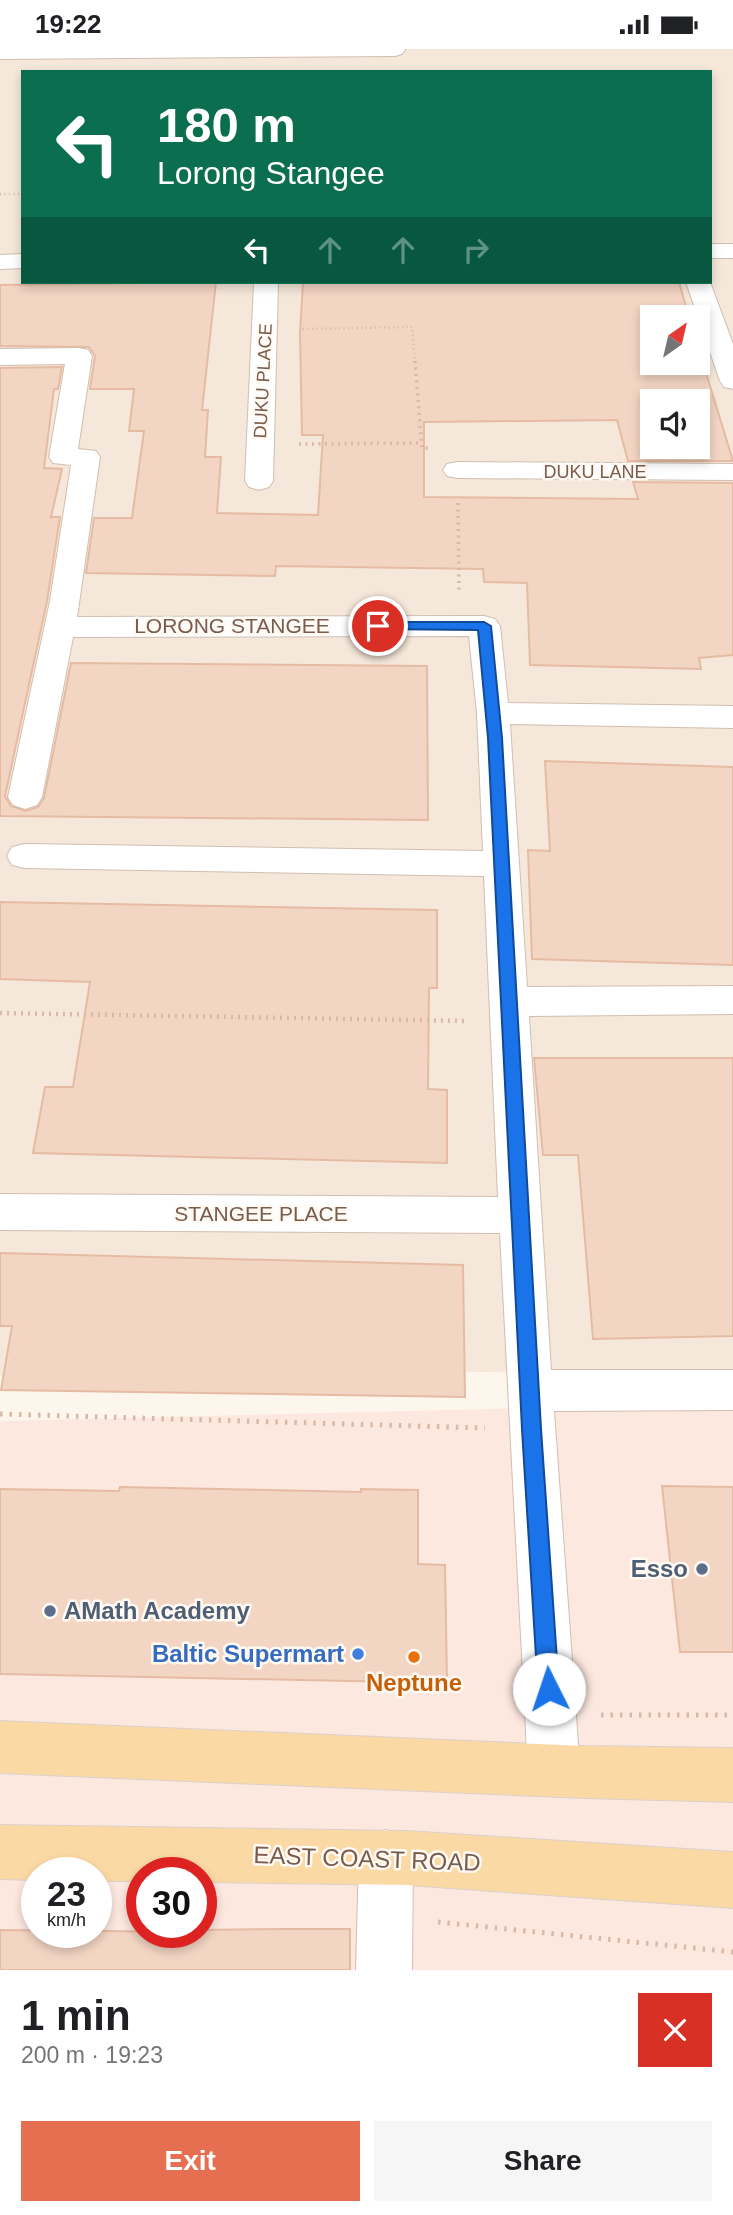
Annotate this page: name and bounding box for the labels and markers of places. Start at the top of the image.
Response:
pin [348,596,408,656]
place label: Esso [631,1555,688,1582]
marker: Esso [694,1561,710,1577]
place label: AMath Academy [64,1597,250,1624]
marker: AMath Academy [42,1603,58,1619]
place label: Baltic Supermart [152,1640,344,1667]
marker: Baltic Supermart [350,1646,366,1662]
marker: Neptune [406,1649,422,1665]
place label: Neptune [366,1669,462,1696]

